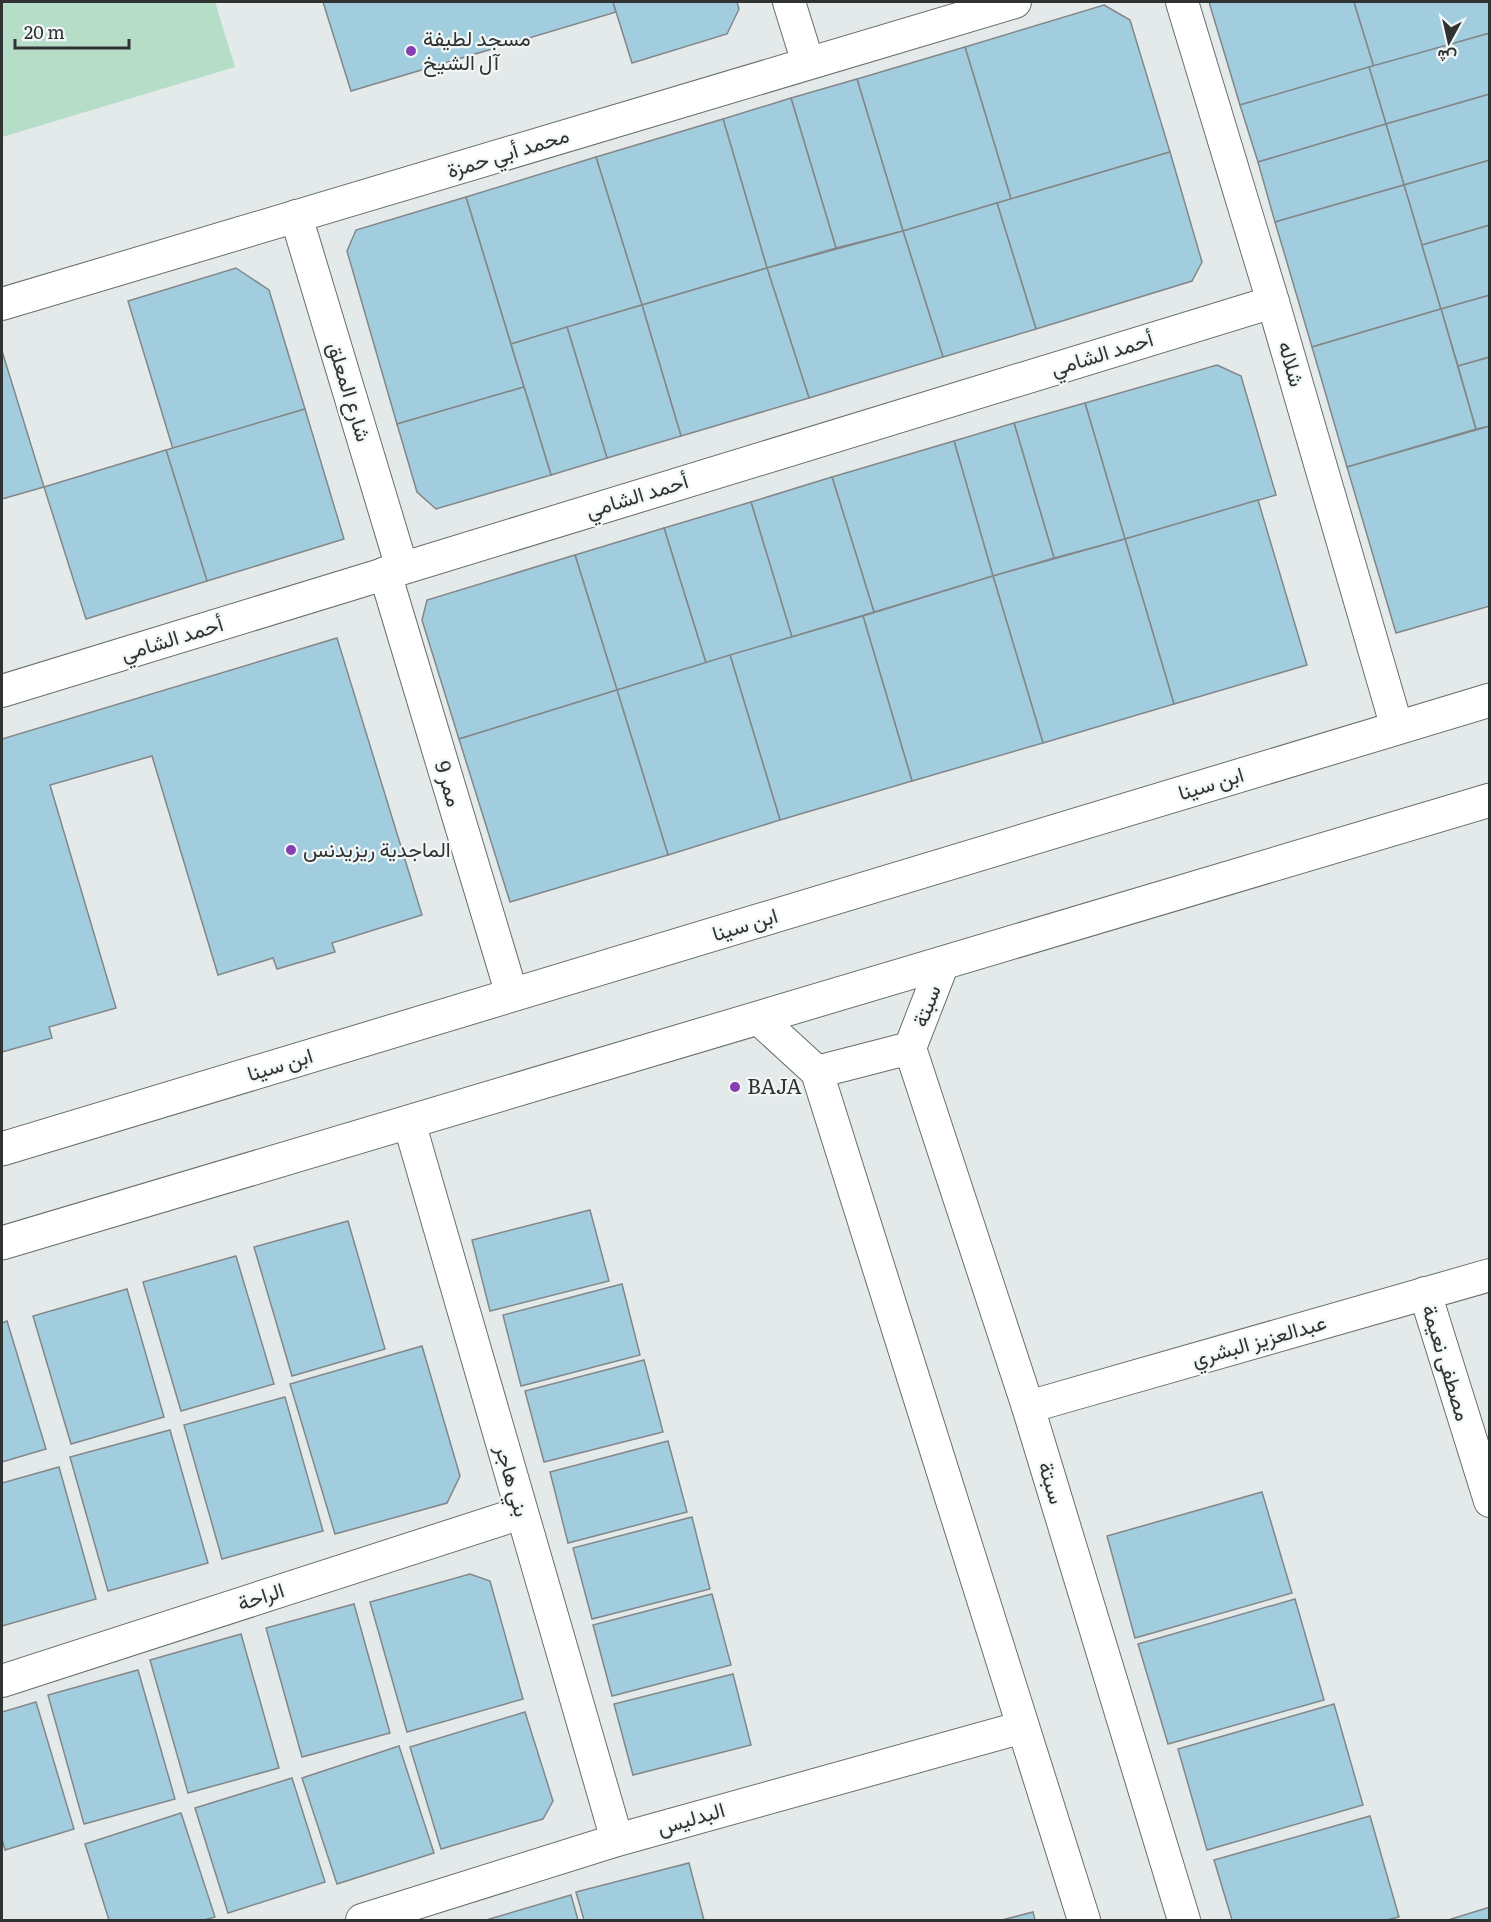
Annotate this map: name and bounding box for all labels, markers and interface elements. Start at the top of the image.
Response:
scale bar [15,12,129,50]
north arrow [1419,12,1479,72]
text: 20 m [24,18,65,45]
place label: مسجد لطيفة آل الشيخ [423,21,531,77]
marker: مسجد لطيفة آل الشيخ [404,44,418,58]
text: ش [1436,45,1458,71]
street label: محمد أبي حمزة [442,117,573,188]
street label: أحمد الشامي [1046,321,1158,386]
street label: شلاله [1272,337,1315,390]
street label: شارع المعلق [321,338,381,445]
street label: أحمد الشامي [581,463,693,528]
street label: أحمد الشامي [116,606,228,671]
street label: ممر 9 [429,756,472,810]
street label: ابن سينا [1174,757,1247,806]
place label: الماجدية ريزيدنس [303,832,451,863]
marker: الماجدية ريزيدنس [284,843,298,857]
street label: ابن سينا [708,898,781,947]
street label: سبتة [903,980,947,1031]
street label: ابن سينا [243,1038,316,1087]
place label: BAJA [747,1069,802,1100]
marker: BAJA [728,1080,742,1094]
street label: مصطفى نعيمة [1416,1300,1481,1424]
street label: عبدالعزيز البشري [1187,1305,1330,1376]
street label: بني هاجر [485,1440,539,1521]
street label: سبتة [1032,1457,1074,1507]
street label: الراحة [233,1573,288,1617]
street label: البدليس [653,1792,728,1841]

